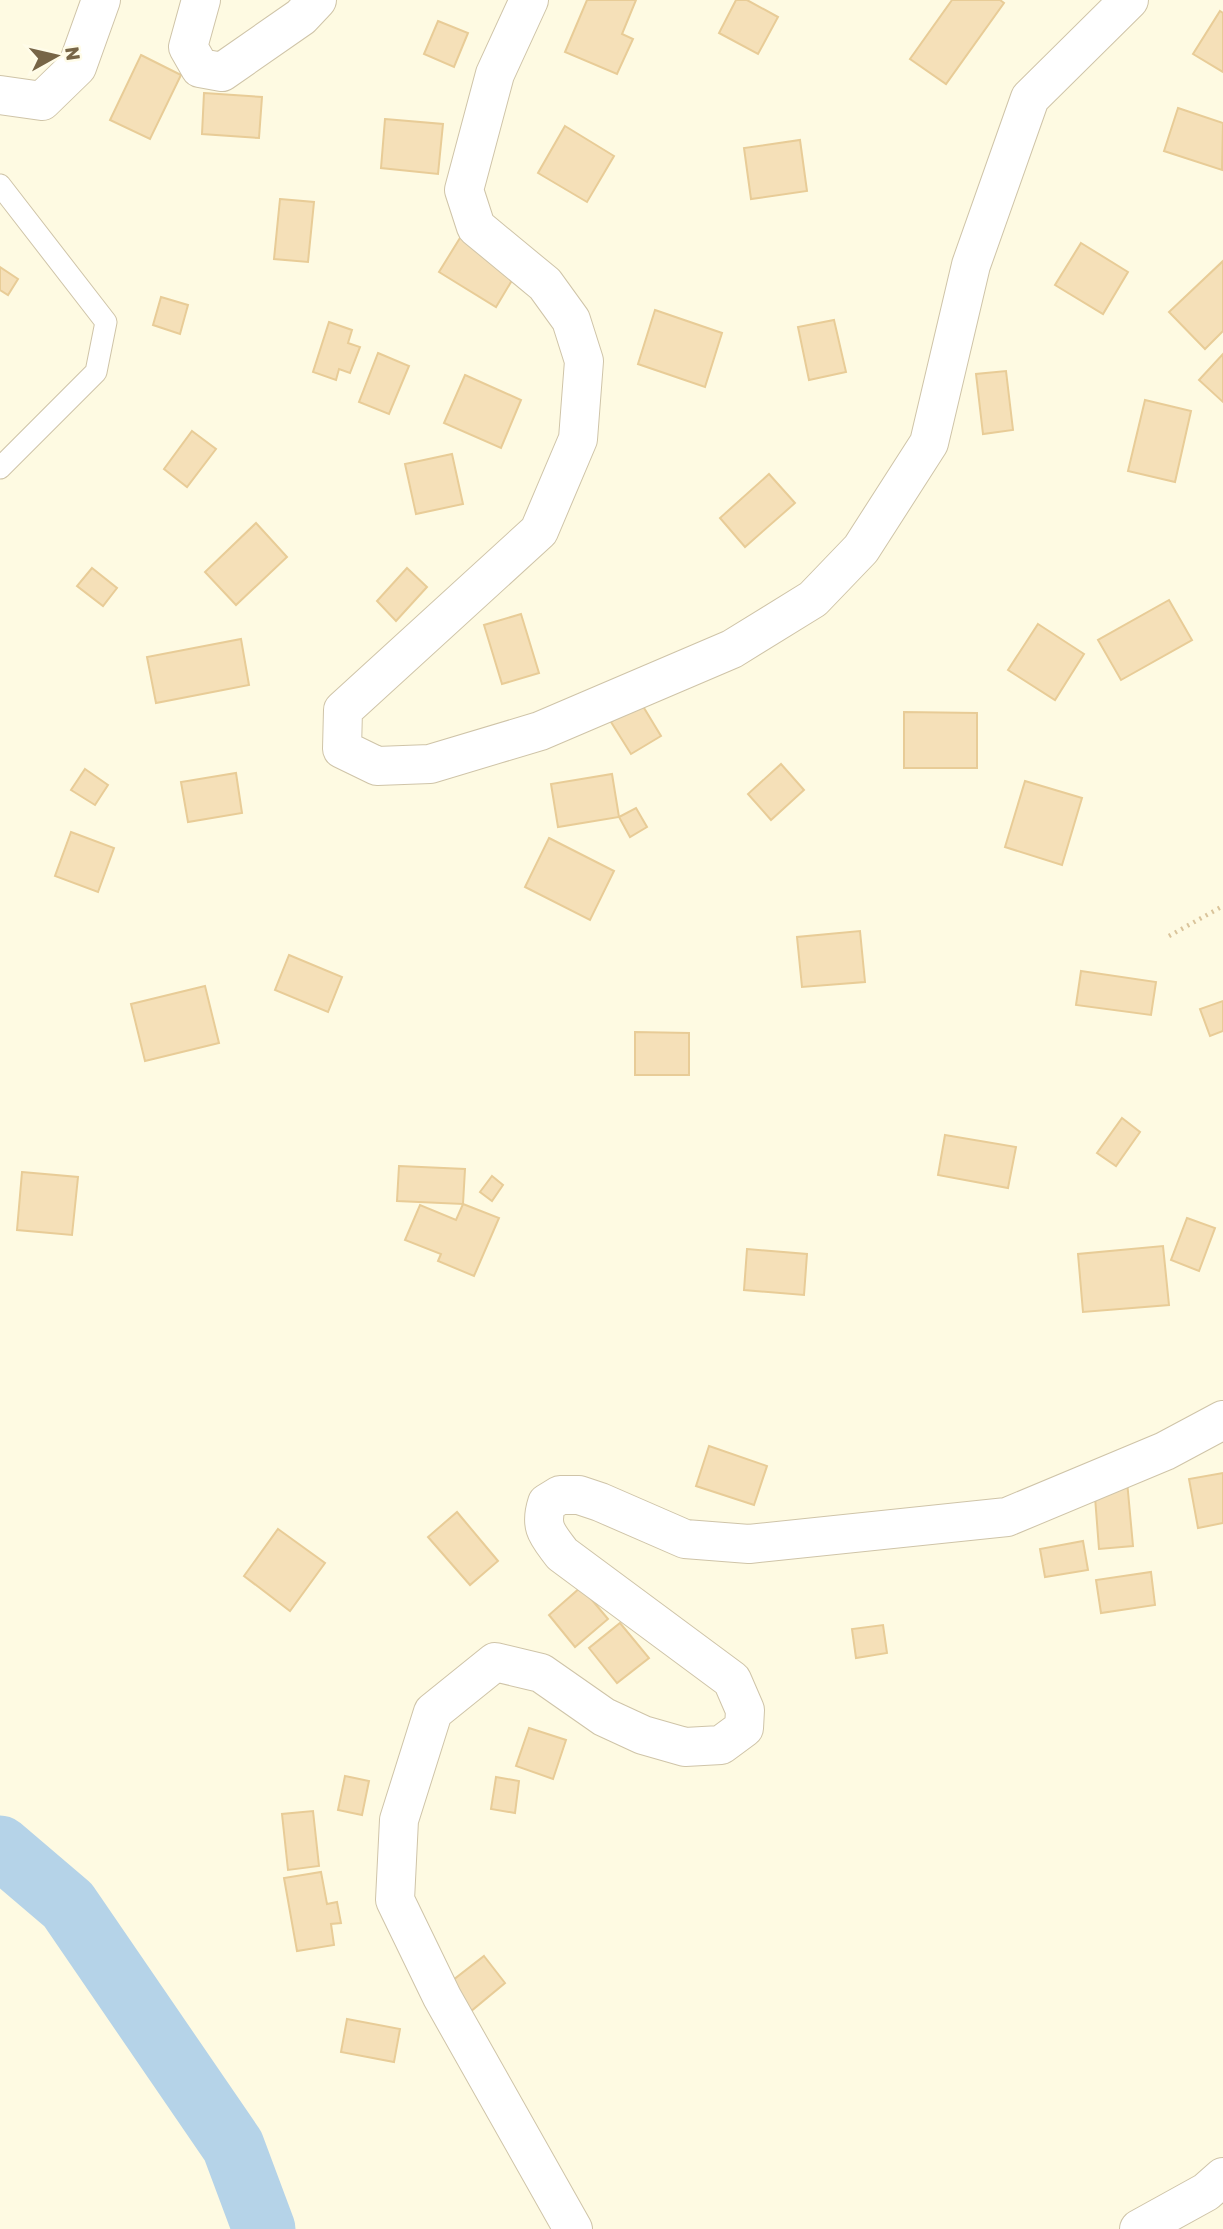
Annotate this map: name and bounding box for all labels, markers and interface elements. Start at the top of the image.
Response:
north arrow [21,21,91,91]
text: N [60,45,85,62]

